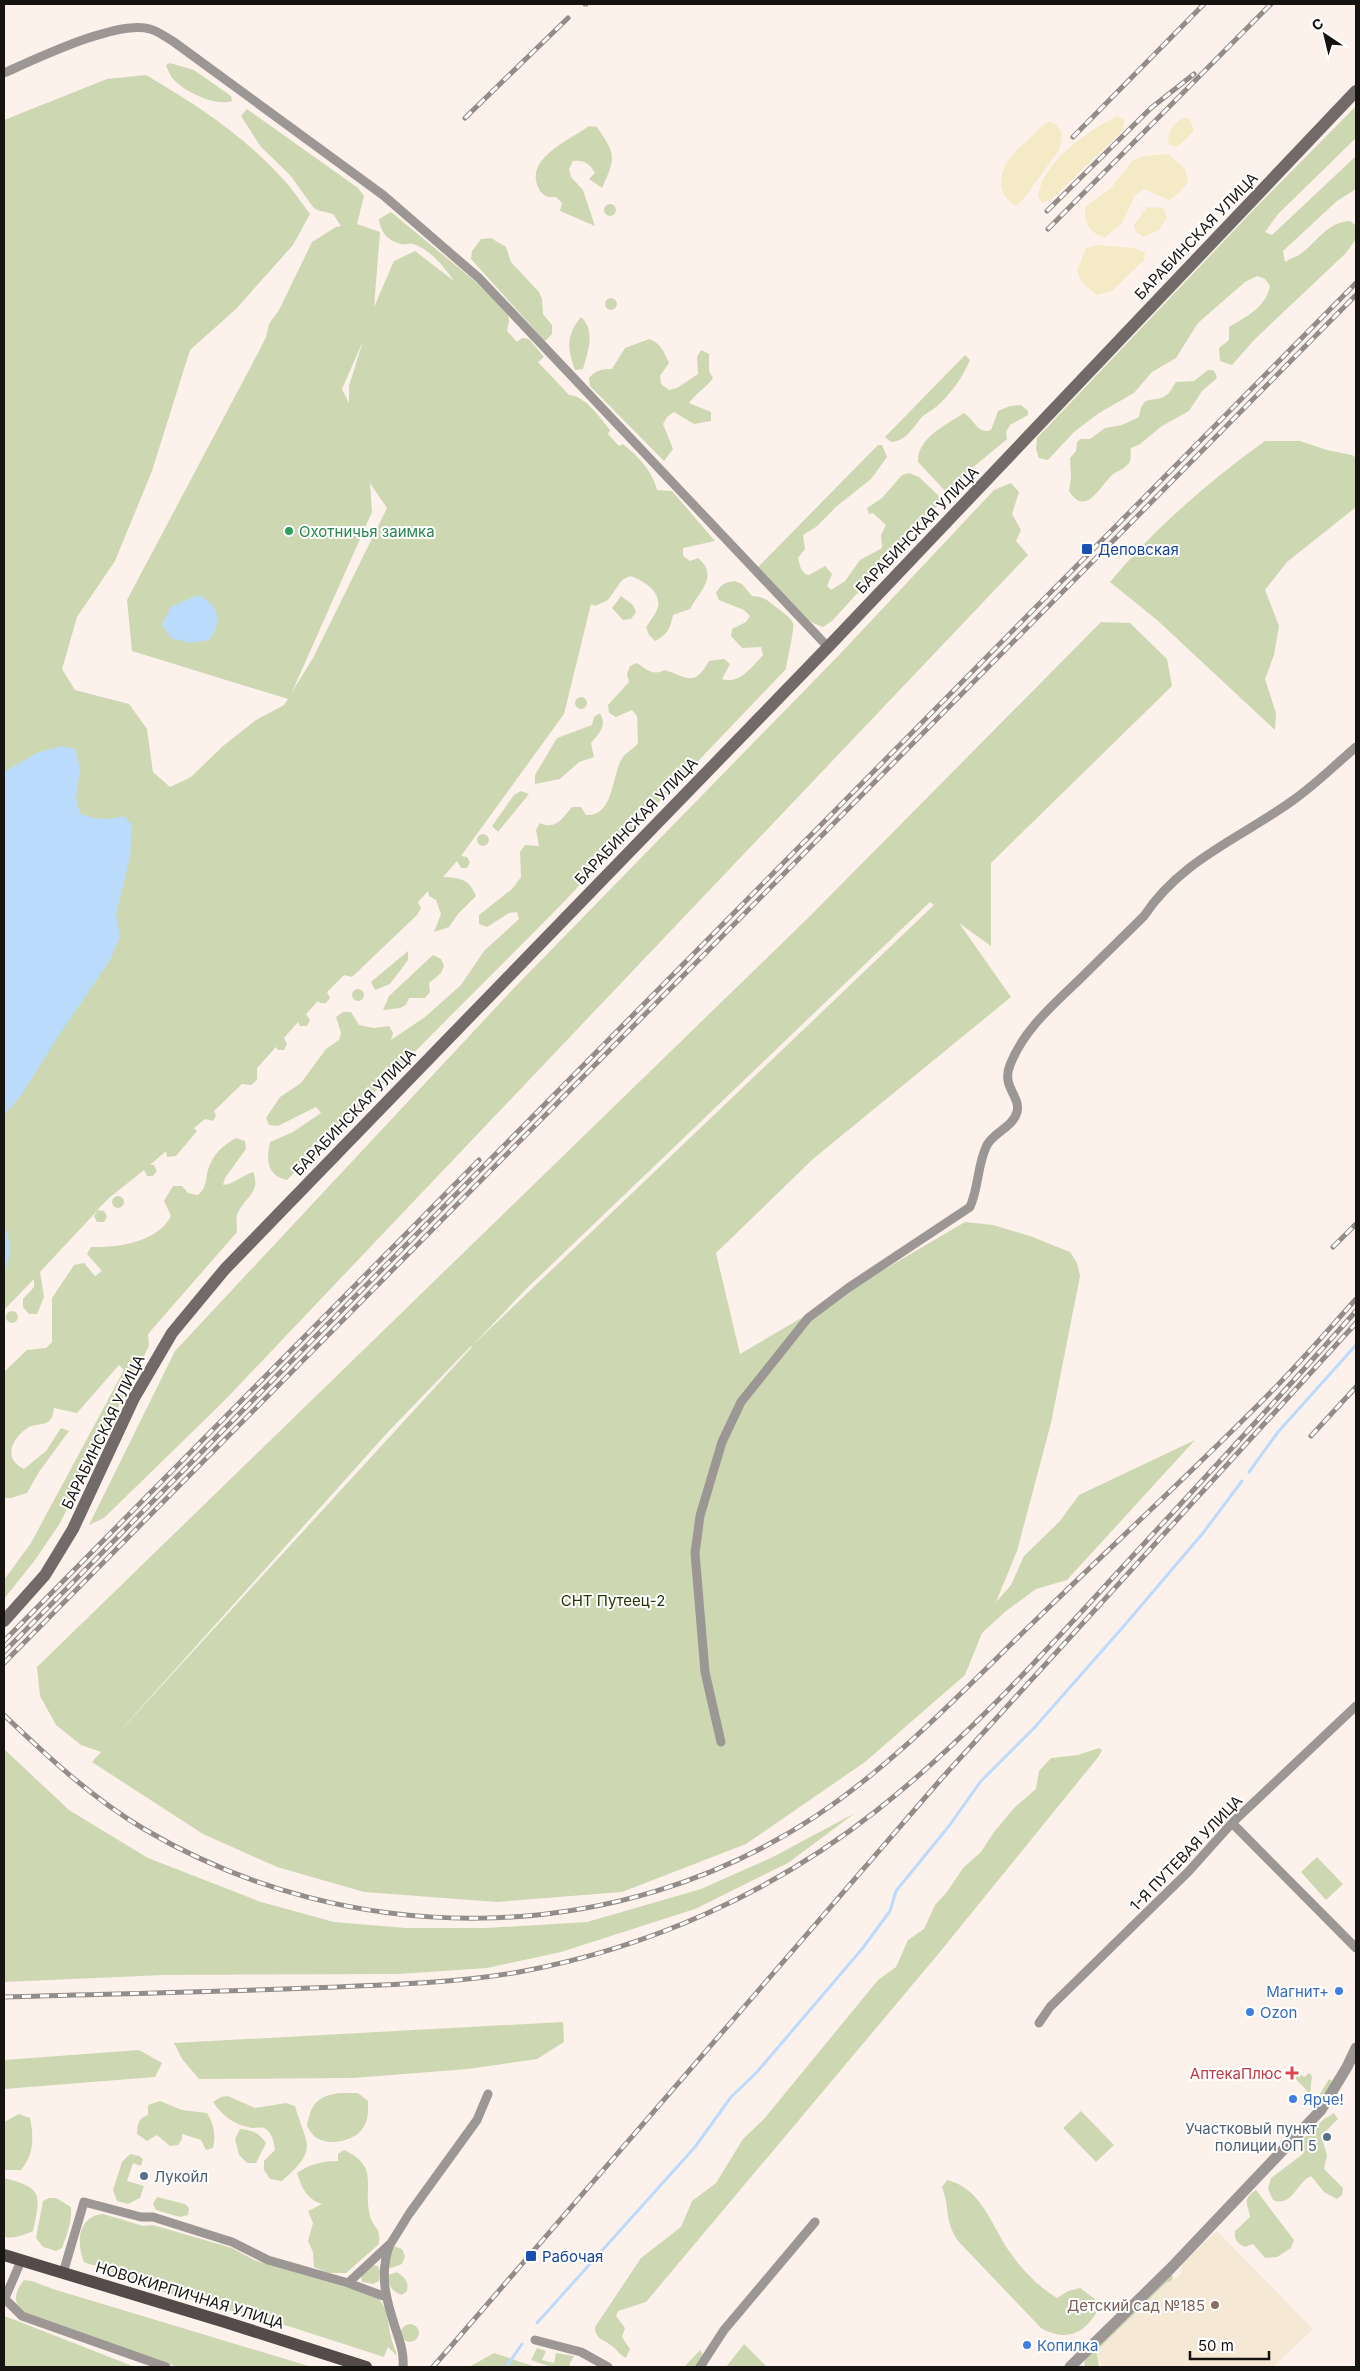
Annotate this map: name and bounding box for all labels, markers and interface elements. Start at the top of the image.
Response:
north arrow [1300,10,1350,60]
text: С [1308,14,1326,34]
street label: БАРАБИНСКАЯ УЛИЦА [1130,168,1262,304]
street label: БАРАБИНСКАЯ УЛИЦА [851,462,983,598]
place label: Охотничья заимка [299,522,435,541]
marker: Охотничья заимка [283,525,295,537]
place label: Деповская [1098,540,1179,559]
marker: Деповская [1080,542,1094,556]
street label: БАРАБИНСКАЯ УЛИЦА [570,753,702,889]
street label: БАРАБИНСКАЯ УЛИЦА [288,1044,420,1180]
street label: БАРАБИНСКАЯ УЛИЦА [57,1352,149,1512]
park label: СНТ Путеец-2 [561,1591,665,1610]
street label: 1-Я ПУТЕВАЯ УЛИЦА [1126,1791,1246,1915]
place label: Магнит+ [1266,1982,1329,2001]
marker: Магнит+ [1333,1985,1345,1997]
place label: Ozon [1260,2003,1297,2022]
marker: Ozon [1244,2006,1256,2018]
place label: АптекаПлюс [1190,2064,1282,2083]
marker: АптекаПлюс [1286,2067,1298,2079]
place label: Ярче! [1303,2090,1344,2109]
marker: Ярче! [1287,2093,1299,2105]
place label: Участковый пункт полиции ОП 5 [1185,2119,1317,2155]
marker: Участковый пункт полиции ОП 5 [1321,2131,1333,2143]
place label: Лукойл [154,2167,208,2186]
marker: Лукойл [138,2170,150,2182]
place label: Рабочая [542,2247,603,2266]
marker: Рабочая [524,2249,538,2263]
street label: НОВОКИРПИЧНАЯ УЛИЦА [93,2257,287,2333]
place label: Детский сад №185 [1067,2296,1205,2315]
marker: Детский сад №185 [1209,2299,1221,2311]
scale bar [1190,2328,1269,2360]
place label: Копилка [1037,2336,1098,2355]
text: 50 m [1198,2336,1234,2355]
marker: Копилка [1021,2339,1033,2351]

